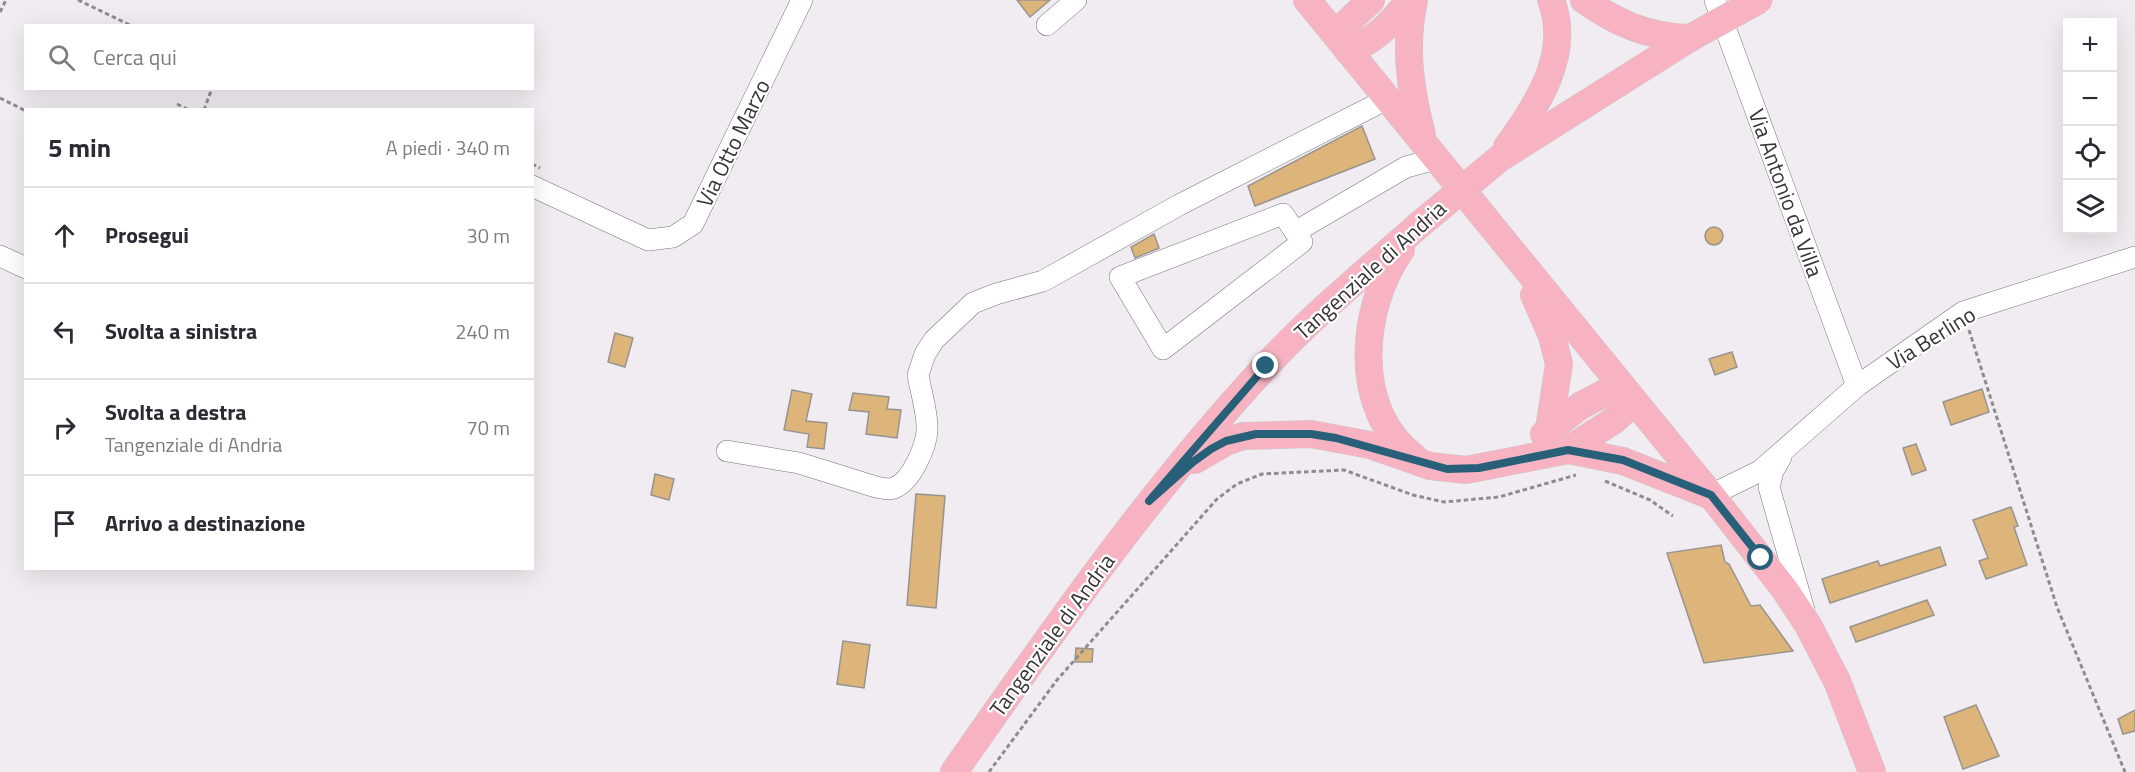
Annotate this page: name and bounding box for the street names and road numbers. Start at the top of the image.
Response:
street label: Via Otto Marzo [687,73,779,213]
street label: Via Antonio da Villa [1740,104,1832,282]
street label: Tangenziale di Andria [1286,192,1454,348]
street label: Via Berlino [1880,297,1982,379]
street label: Tangenziale di Andria [981,546,1123,724]

